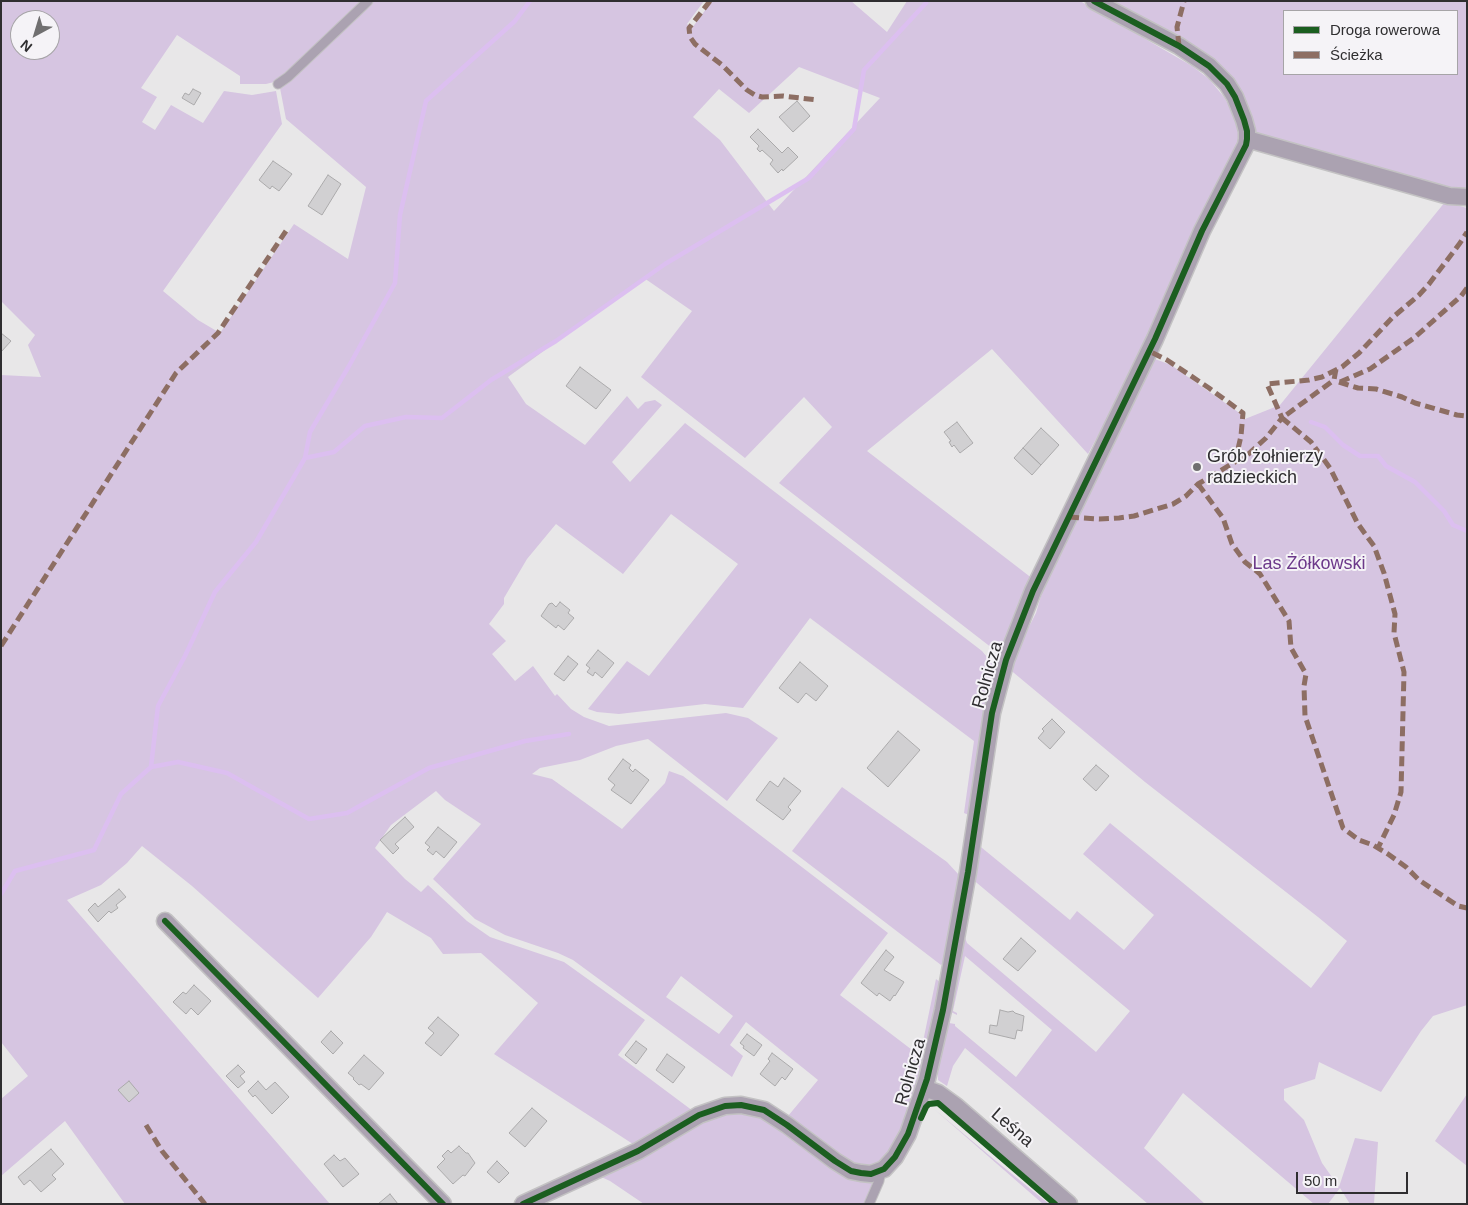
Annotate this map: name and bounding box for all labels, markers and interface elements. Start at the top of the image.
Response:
north arrow [10,10,60,60]
legend [1283,10,1458,75]
text: Droga rowerowa [1330,21,1440,38]
text: N [17,36,35,55]
text: Ścieżka [1330,46,1383,63]
place label: Grób żołnierzy radzieckich [1207,446,1323,488]
marker: Grób żołnierzy radzieckich [1191,461,1203,473]
park label: Las Żółkowski [1252,553,1366,575]
street label: Rolnicza [968,639,1008,711]
street label: Rolnicza [891,1036,931,1108]
street label: Leśna [986,1104,1038,1152]
scale bar [1298,1162,1410,1194]
text: 50 m [1304,1172,1337,1189]

